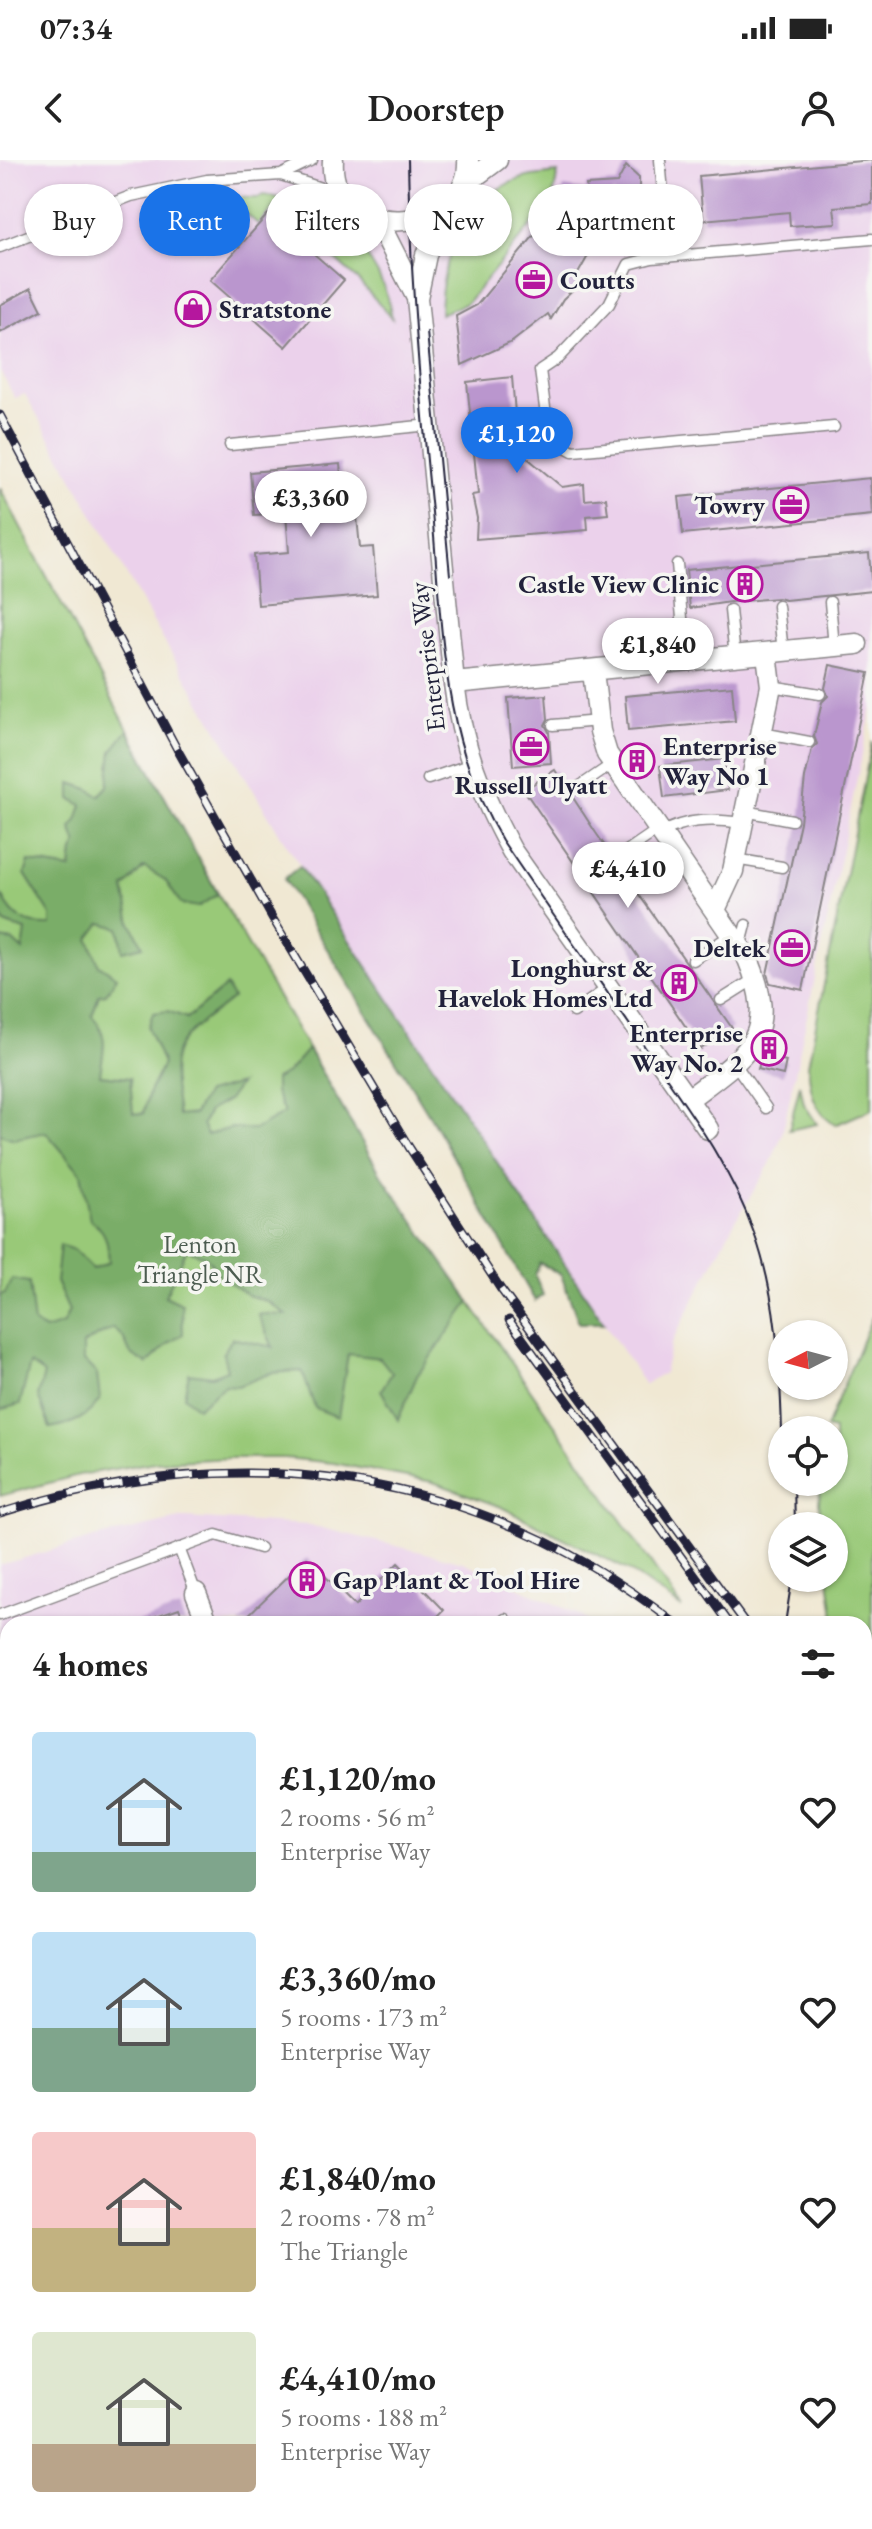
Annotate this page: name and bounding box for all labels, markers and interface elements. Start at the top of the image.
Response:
text: 07:34 [40,9,112,48]
text: Doorstep [368,85,504,132]
icon: back [32,86,76,130]
icon: person [796,86,840,130]
chip: Buy [24,184,123,256]
chip: Rent [139,184,250,256]
chip: Filters [266,184,388,256]
chip: New [404,184,512,256]
chip: Apartment [528,184,703,256]
office icon: Coutts [515,261,553,299]
place label: Coutts [560,263,635,297]
shop icon: Stratstone [174,290,212,328]
place label: Stratstone [219,292,331,326]
pin: £1,120 [452,407,582,475]
text: £1,120 [479,416,555,450]
pin: £3,360 [246,471,376,539]
text: £3,360 [273,480,349,514]
office icon: Towry [772,486,810,524]
place label: Towry [694,488,765,522]
building icon: Castle View Clinic [726,565,764,603]
place label: Castle View Clinic [518,567,719,601]
street label: Enterprise Way [401,580,453,734]
pin: £1,840 [593,618,723,686]
text: £1,840 [620,627,696,661]
office icon: Russell Ulyatt [512,728,550,766]
place label: Enterprise Way No 1 [663,729,777,793]
building icon: Enterprise Way No 1 [618,742,656,780]
place label: Russell Ulyatt [455,768,608,802]
pin: £4,410 [563,842,693,910]
text: £4,410 [590,851,666,885]
office icon: Deltek [773,929,811,967]
place label: Deltek [693,931,767,965]
place label: Longhurst & Havelok Homes Ltd [438,951,654,1015]
building icon: Longhurst & Havelok Homes Ltd [660,964,698,1002]
place label: Enterprise Way No. 2 [629,1016,743,1080]
building icon: Enterprise Way No. 2 [750,1029,788,1067]
park label: Lenton Triangle NR [137,1227,263,1291]
north arrow [768,1320,848,1400]
map controls [768,1320,848,1592]
button: locate [768,1416,848,1496]
button: layers [768,1512,848,1592]
building icon: Gap Plant & Tool Hire [288,1561,326,1599]
place label: Gap Plant & Tool Hire [333,1563,580,1597]
text: 4 homes [32,1642,148,1686]
icon: filters [796,1642,840,1686]
text: £1,120/mo [280,1756,436,1800]
icon: home [96,1764,192,1860]
icon: heart [796,1790,840,1834]
text: 2 rooms · 56 m² [280,1800,435,1834]
text: Enterprise Way [280,1834,430,1868]
text: £3,360/mo [280,1956,436,2000]
icon: home [96,1964,192,2060]
icon: heart [796,1990,840,2034]
text: 5 rooms · 173 m² [280,2000,447,2034]
text: Enterprise Way [280,2034,430,2068]
text: £1,840/mo [280,2156,436,2200]
icon: home [96,2164,192,2260]
icon: heart [796,2190,840,2234]
text: 2 rooms · 78 m² [280,2200,435,2234]
text: The Triangle [280,2234,408,2268]
text: £4,410/mo [280,2356,436,2400]
icon: home [96,2364,192,2460]
icon: heart [796,2390,840,2434]
text: 5 rooms · 188 m² [280,2400,447,2434]
text: Enterprise Way [280,2434,430,2468]

